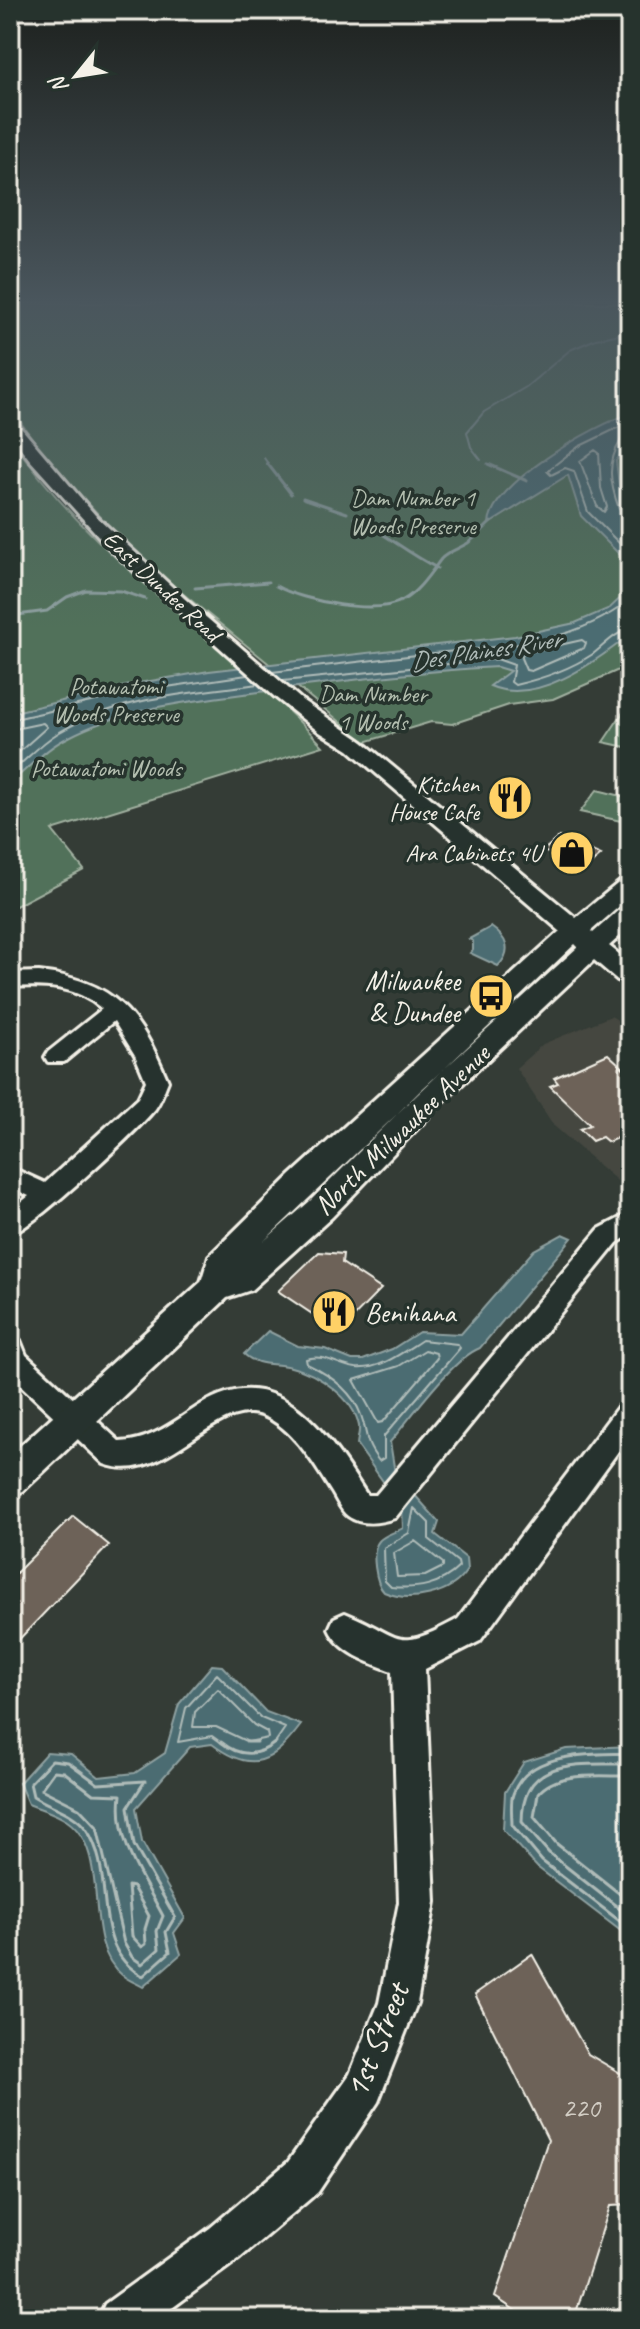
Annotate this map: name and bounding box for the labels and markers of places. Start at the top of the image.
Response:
place label: Kitchen House Cafe [390,769,481,827]
restaurant icon: Kitchen House Cafe [486,774,534,822]
shop icon: Ara Cabinets 4U [548,829,596,877]
place label: Ara Cabinets 4U [406,838,545,868]
place label: Milwaukee & Dundee [365,963,462,1030]
bus stop icon: Milwaukee & Dundee [467,972,515,1020]
restaurant icon: Benihana [310,1288,358,1336]
place label: Benihana [365,1295,457,1330]

